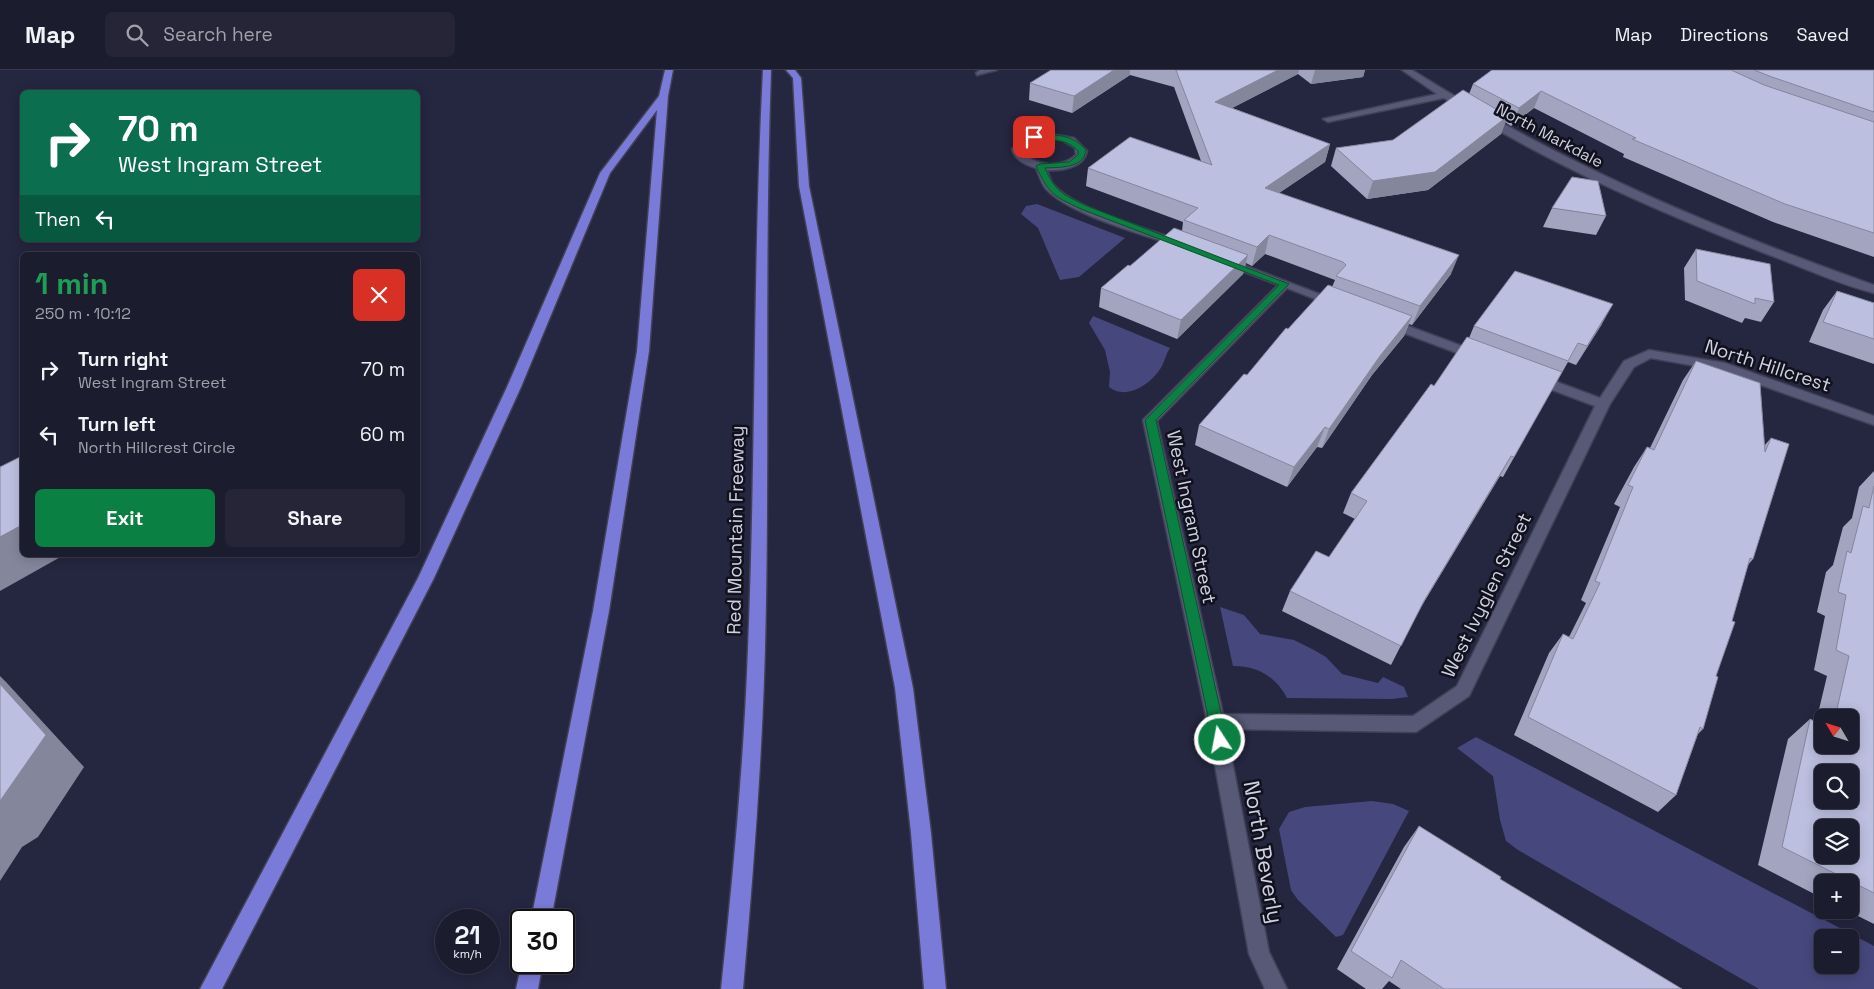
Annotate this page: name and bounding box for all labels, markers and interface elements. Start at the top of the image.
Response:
search box [105,12,455,57]
text: Map [25,19,75,50]
icon: search [123,21,151,49]
text: Search here [163,22,273,47]
text: Map [1615,23,1652,46]
text: Directions [1680,23,1769,46]
text: Saved [1797,23,1849,46]
street label: North Markdale [1493,98,1607,172]
text: 70 m [118,107,199,151]
icon: right [35,110,100,175]
pin [1013,116,1055,158]
icon: arrive [1020,123,1048,151]
text: West Ingram Street [118,150,322,178]
icon: left [91,205,119,233]
text: Then [35,207,81,232]
text: 1 min [35,264,108,303]
button: close [353,269,405,321]
text: 250 m · 10:12 [35,303,131,324]
street label: North Hillcrest [1702,333,1834,398]
text: Turn right [78,347,168,372]
icon: right [35,356,63,384]
text: 70 m [361,357,405,382]
text: West Ingram Street [78,372,227,393]
text: Turn left [78,412,156,437]
icon: left [35,421,63,449]
text: 60 m [360,422,405,447]
street label: Red Mountain Freeway [721,425,750,635]
street label: West Ingram Street [1161,428,1222,606]
text: North Hillcrest Circle [78,437,235,458]
button: Exit [35,489,215,547]
button: Share [225,489,405,547]
street label: West Ivyglen Street [1436,509,1537,682]
north arrow [1814,709,1859,754]
map controls [1814,709,1859,974]
position arrow [1193,713,1245,765]
button: search [1814,764,1859,809]
street label: North Beverly [1238,778,1290,926]
button: layers [1814,819,1859,864]
button: + [1814,874,1859,919]
speed limit sign: 30 [510,909,575,974]
text: 21 [454,919,481,951]
button: − [1814,929,1859,974]
text: km/h [453,946,482,962]

